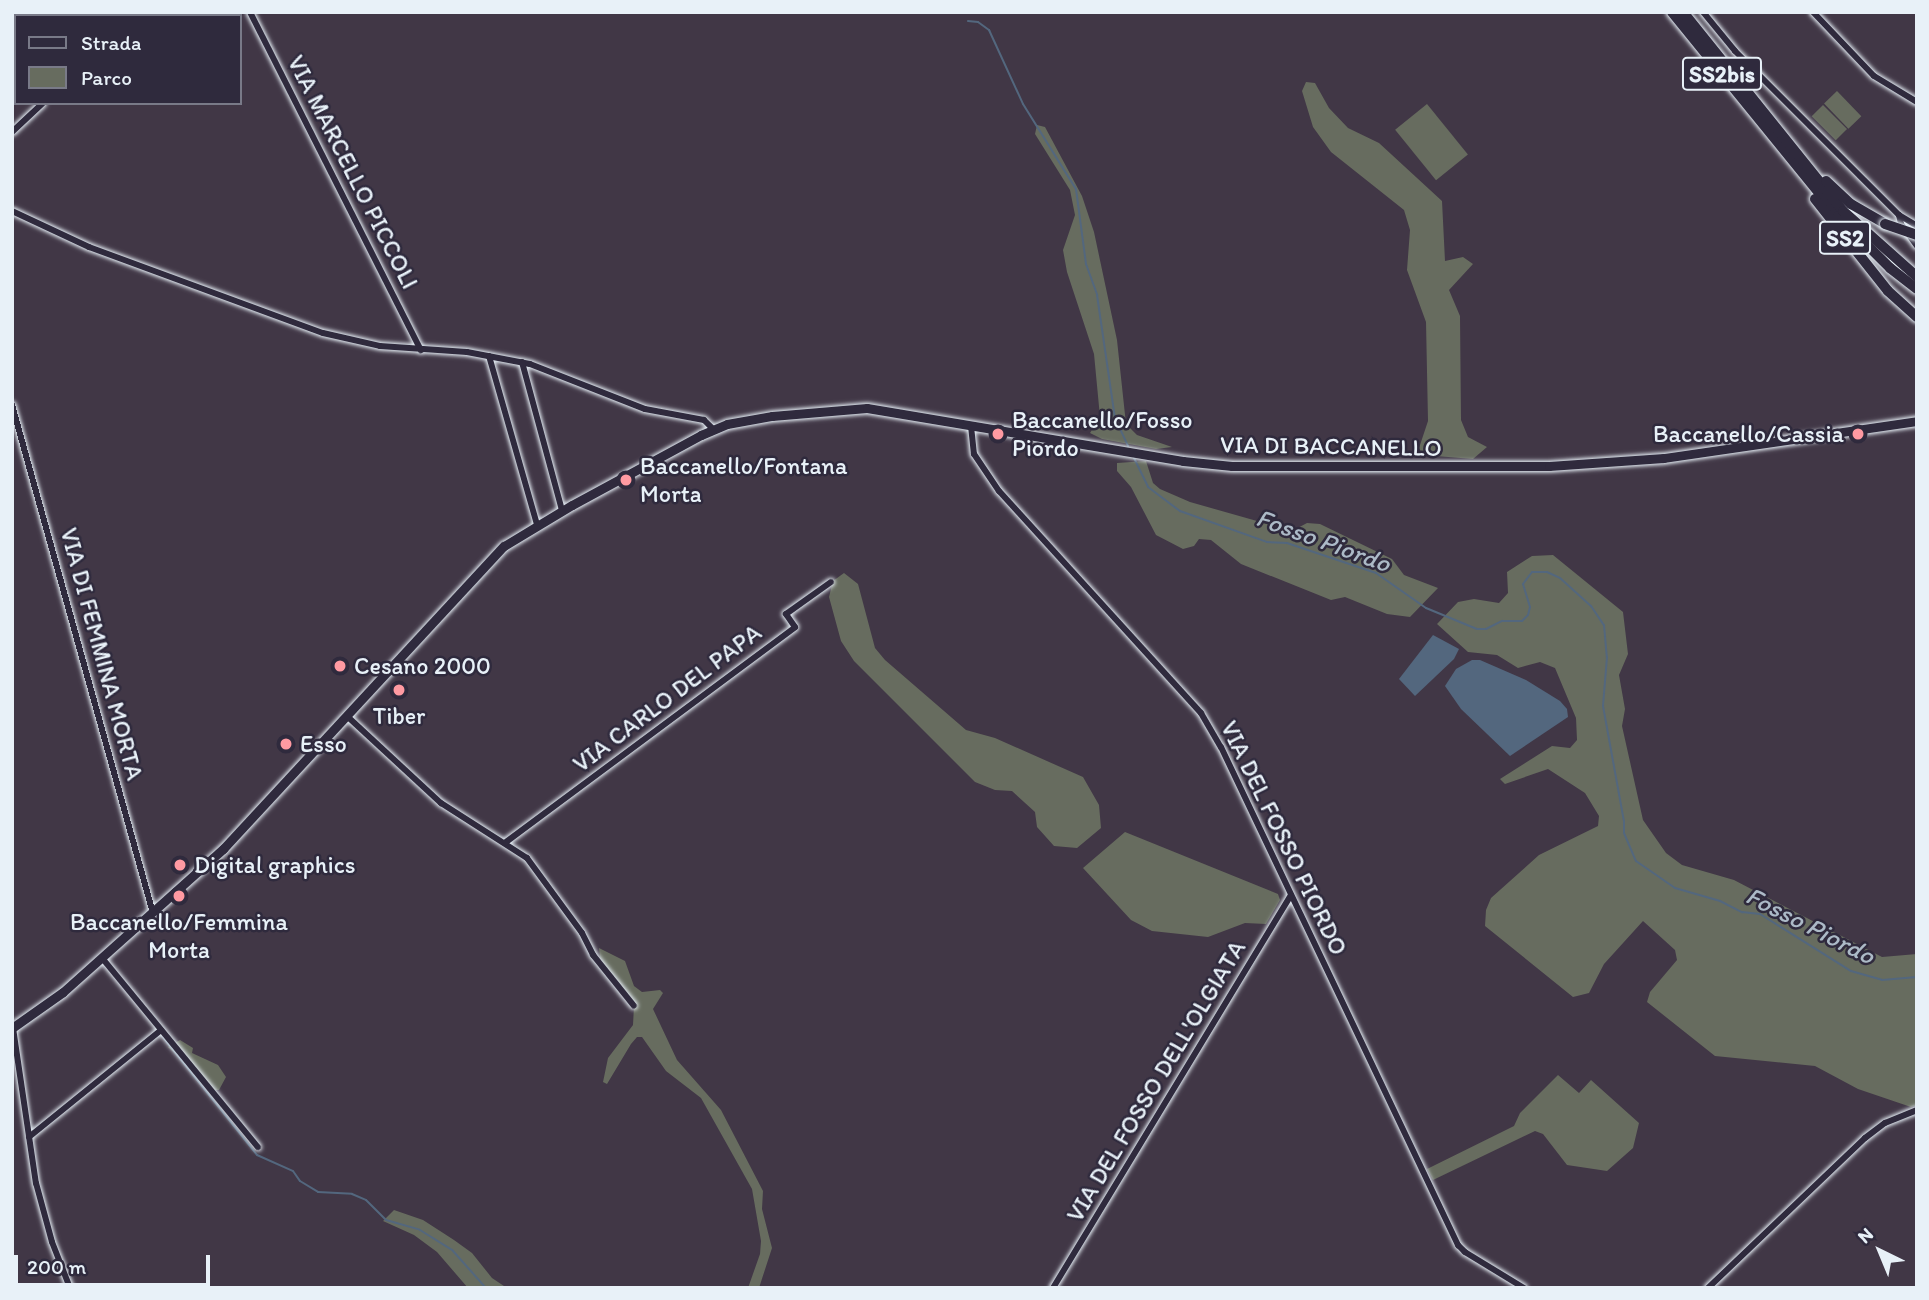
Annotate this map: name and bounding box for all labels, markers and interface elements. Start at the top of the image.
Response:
legend [14,14,242,105]
text: Strada [81,30,141,55]
street label: VIA MARCELLO PICCOLI [281,49,425,295]
road number: SS2bis [1682,54,1762,94]
text: Parco [81,65,132,90]
road number: SS2 [1819,218,1871,258]
place label: Baccanello/Fosso Piordo [1012,406,1193,462]
place label: Baccanello/Cassia [1653,420,1844,448]
marker: Baccanello/Fosso Piordo [990,426,1006,442]
marker: Baccanello/Cassia [1850,426,1866,442]
street label: VIA DI BACCANELLO [1220,430,1442,462]
place label: Baccanello/Fontana Morta [640,452,847,508]
marker: Baccanello/Fontana Morta [618,472,634,488]
water label: Fosso Piordo [1252,502,1394,580]
street label: VIA DI FEMMINA MORTA [54,524,150,784]
street label: VIA CARLO DEL PAPA [567,618,767,778]
place label: Cesano 2000 [354,652,491,680]
marker: Cesano 2000 [332,658,348,674]
marker: Tiber [391,682,407,698]
place label: Tiber [373,702,425,730]
street label: VIA DEL FOSSO PIORDO [1215,716,1353,960]
place label: Esso [300,730,347,758]
marker: Esso [278,736,294,752]
place label: Digital graphics [194,851,355,879]
marker: Digital graphics [172,857,188,873]
water label: Fosso Piordo [1740,880,1880,972]
marker: Baccanello/Femmina Morta [171,888,187,904]
place label: Baccanello/Femmina Morta [70,908,288,964]
street label: VIA DEL FOSSO DELL'OLGIATA [1060,934,1252,1228]
north arrow [1845,1216,1915,1286]
text: N [1853,1222,1878,1248]
scale bar [18,1240,214,1284]
text: 200 m [27,1254,86,1279]

